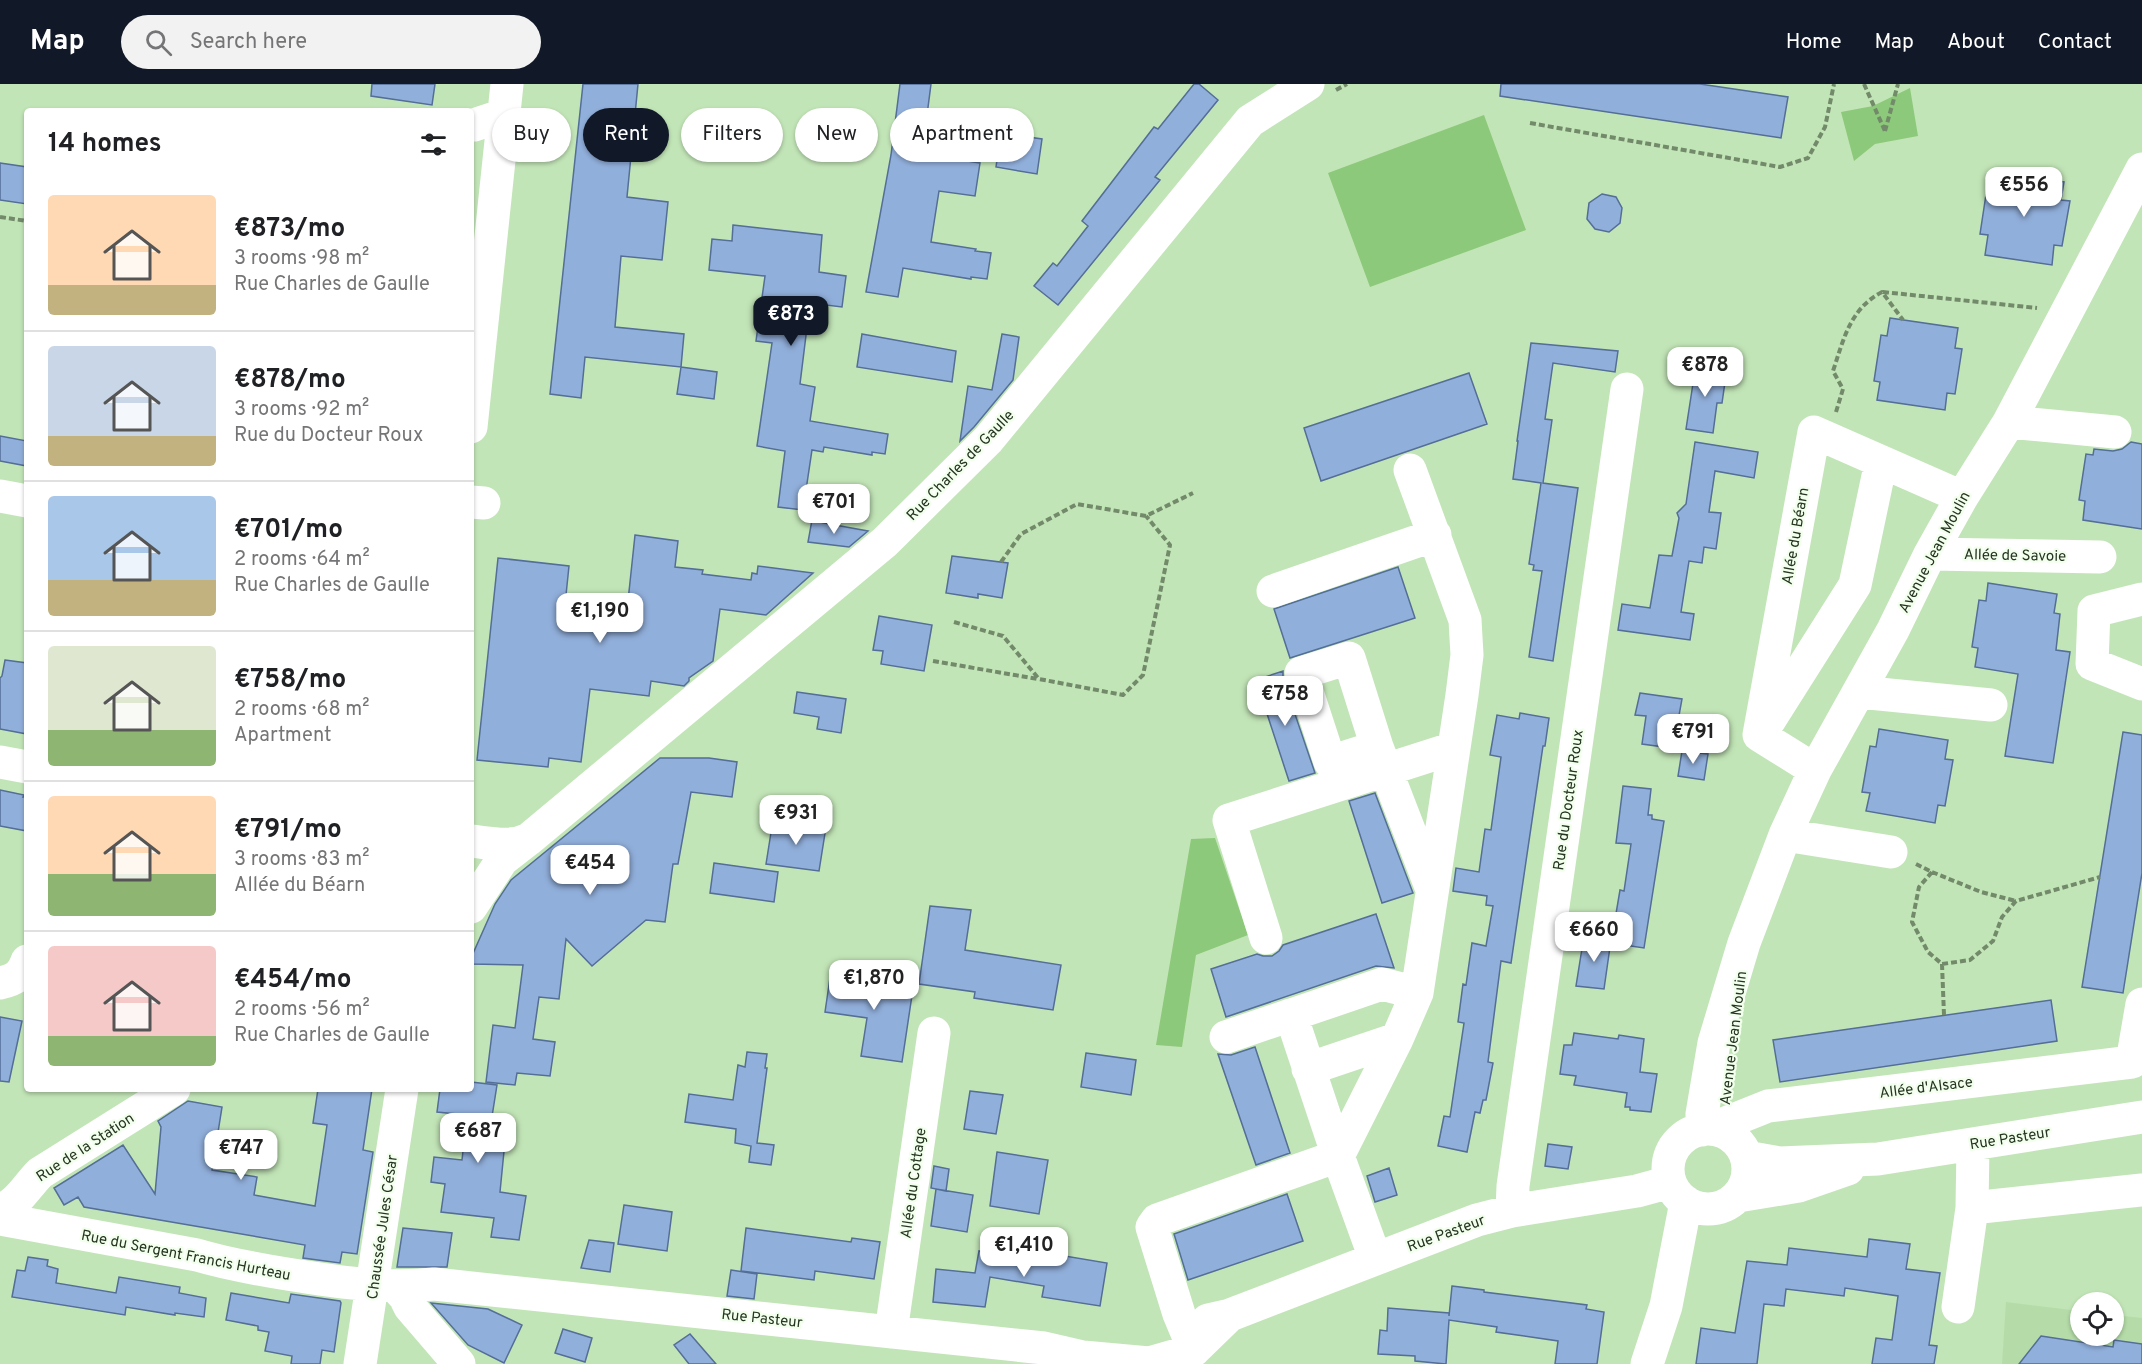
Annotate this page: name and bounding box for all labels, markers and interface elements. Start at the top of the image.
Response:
search box [121,15,541,69]
text: Map [30,24,85,60]
icon: search [142,26,175,59]
text: Search here [190,29,307,56]
text: Home [1786,29,1842,56]
text: Map [1875,29,1914,56]
text: About [1947,29,2005,56]
text: Contact [2038,29,2112,56]
chip: Buy [492,108,571,162]
chip: Rent [583,108,669,162]
chip: Filters [681,108,783,162]
chip: New [795,108,878,162]
chip: Apartment [890,108,1034,162]
text: 14 homes [48,128,162,161]
icon: filters [417,128,450,161]
pin: €556 [1988,167,2060,218]
text: €556 [1999,173,2049,199]
text: €873/mo [234,213,345,246]
icon: home [96,219,168,291]
text: 3 rooms · 98 m² [234,246,369,272]
text: Rue Charles de Gaulle [234,272,430,298]
pin: €873 [755,296,827,347]
text: €873 [767,302,815,328]
pin: €878 [1669,347,1741,398]
text: €878 [1681,353,1729,379]
text: €878/mo [234,364,346,397]
icon: home [96,370,168,442]
text: 3 rooms · 92 m² [234,397,369,423]
street label: Rue Charles de Gaulle [903,407,1019,525]
text: Rue du Docteur Roux [234,423,423,449]
pin: €701 [798,484,870,535]
street label: Allée du Béarn [1779,486,1814,586]
street label: Avenue Jean Moulin [1895,489,1975,617]
text: €701 [812,490,856,516]
text: €701/mo [234,514,343,547]
icon: home [96,520,168,592]
street label: Allée de Savoie [1964,546,2066,567]
text: 2 rooms · 64 m² [234,547,370,573]
text: Rue Charles de Gaulle [234,573,430,599]
pin: €1,190 [551,593,649,644]
text: €1,190 [570,599,630,625]
text: €758/mo [234,664,346,697]
icon: home [96,670,168,742]
pin: €758 [1249,676,1321,727]
text: €758 [1261,682,1309,708]
text: 2 rooms · 68 m² [234,697,370,723]
pin: €791 [1657,714,1729,765]
text: €791 [1671,720,1715,746]
text: Apartment [234,723,332,749]
street label: Rue du Docteur Roux [1550,728,1589,872]
pin: €931 [760,795,832,846]
text: €931 [774,801,818,827]
text: €791/mo [234,814,342,847]
icon: home [96,820,168,892]
pin: €454 [554,845,626,896]
text: 3 rooms · 83 m² [234,847,369,873]
text: €454 [564,851,616,877]
text: Allée du Béarn [234,873,365,899]
pin: €660 [1558,912,1630,963]
text: €660 [1569,918,1619,944]
pin: €1,870 [825,960,923,1011]
text: €454/mo [234,964,352,997]
text: €1,870 [843,966,905,992]
icon: home [96,970,168,1042]
street label: Avenue Jean Moulin [1717,970,1752,1106]
text: 2 rooms · 56 m² [234,997,370,1023]
text: Rue Charles de Gaulle [234,1023,430,1049]
street label: Allée d'Alsace [1878,1073,1974,1104]
street label: Rue de la Station [33,1110,138,1187]
pin: €687 [442,1113,514,1164]
text: €687 [454,1119,502,1145]
street label: Rue Pasteur [1968,1124,2052,1155]
street label: Allée du Cottage [897,1127,932,1240]
pin: €747 [205,1130,277,1181]
text: €747 [218,1136,264,1162]
street label: Chaussée Jules César [364,1154,403,1301]
street label: Rue Pasteur [1405,1211,1488,1257]
street label: Rue du Sergent Francis Hurteau [79,1227,292,1286]
pin: €1,410 [975,1227,1073,1278]
text: €1,410 [994,1233,1054,1259]
map controls [2070,1292,2124,1346]
button: locate [2070,1292,2124,1346]
street label: Rue Pasteur [720,1306,804,1333]

